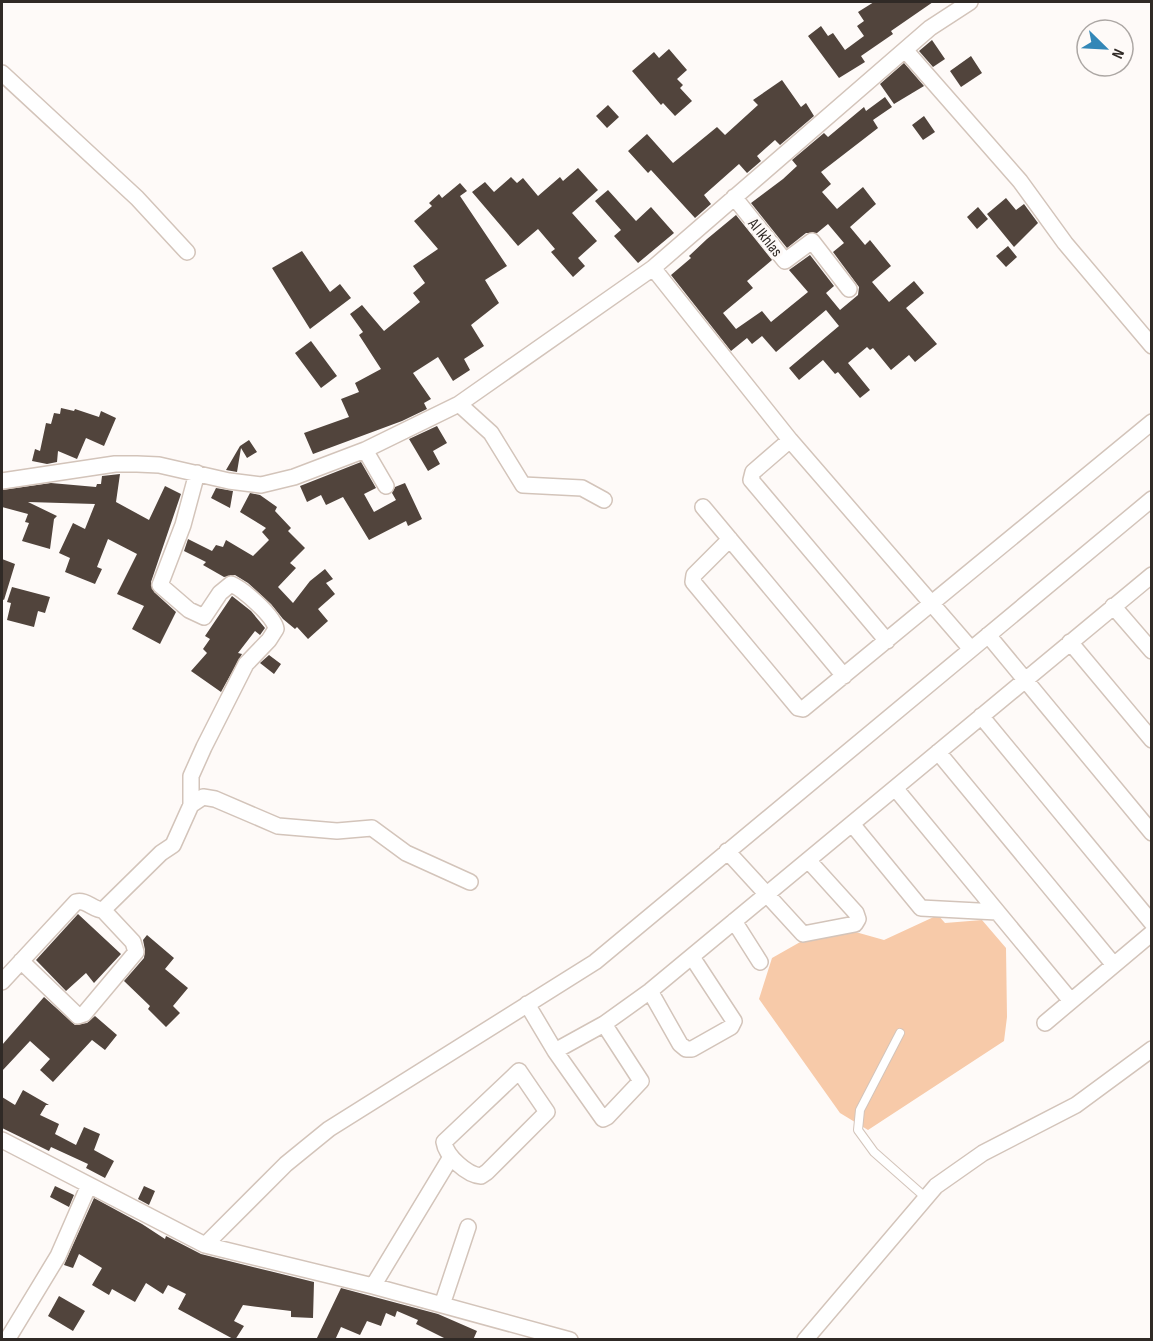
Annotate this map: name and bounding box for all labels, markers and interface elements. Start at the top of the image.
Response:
north arrow [1075,18,1135,78]
text: N [1107,46,1128,61]
street label: Al Ikhlas [743,214,786,261]

